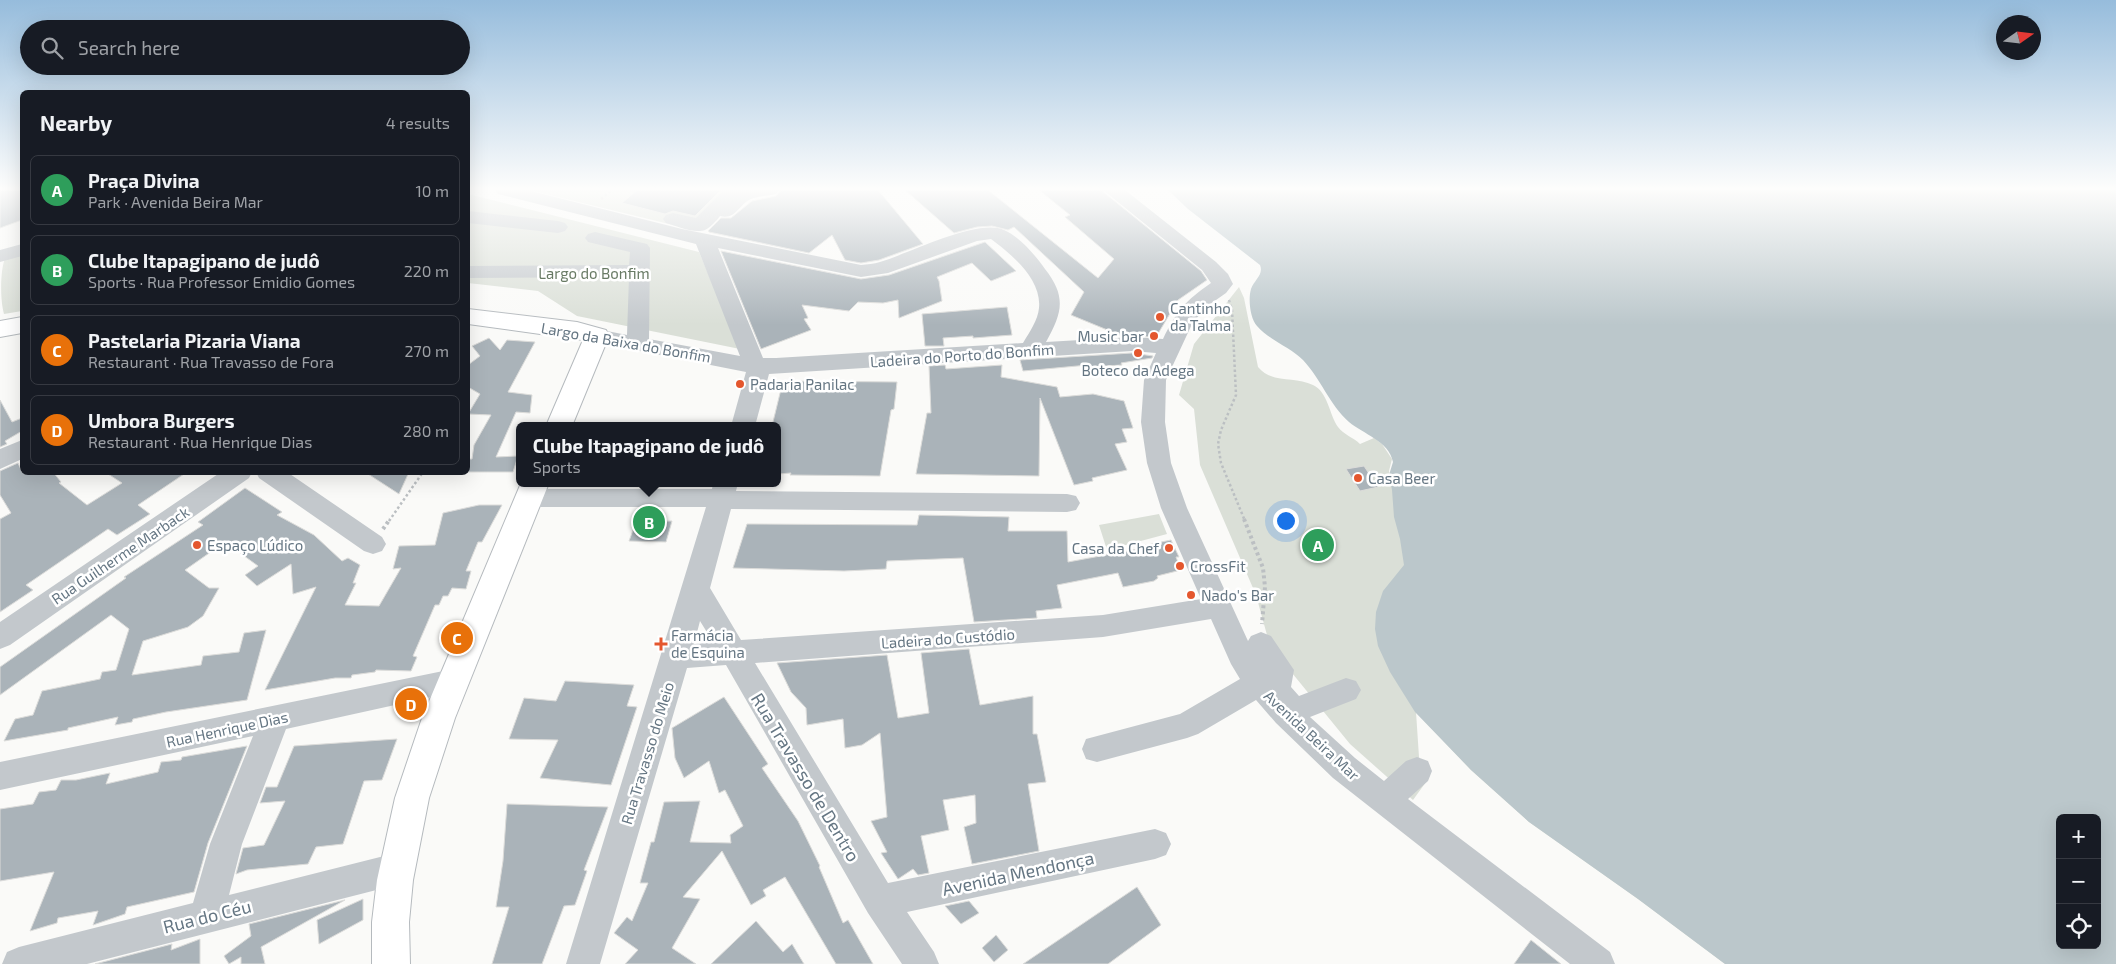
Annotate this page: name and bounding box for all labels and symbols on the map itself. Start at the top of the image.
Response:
north arrow [1996,15,2041,60]
park label: Largo do Bonfim [538,264,650,282]
place label: Cantinho da Talma [1170,299,1231,334]
marker: Cantinho da Talma [1154,311,1166,323]
street label: Largo da Baixa do Bonfim [540,318,712,366]
place label: Music bar [1077,327,1144,345]
marker: Music bar [1148,330,1160,342]
street label: Ladeira do Porto do Bonfim [869,340,1055,370]
marker: Boteco da Adega [1132,347,1144,359]
place label: Boteco da Adega [1082,361,1194,379]
place label: Padaria Panilac [750,375,855,393]
marker: Padaria Panilac [734,378,746,390]
place label: Casa Beer [1368,469,1435,487]
marker: Casa Beer [1352,472,1364,484]
street label: Rua Guilherme Marback [48,502,193,608]
pin: B [633,503,665,541]
your location [1273,508,1299,534]
pin: A [1302,526,1334,564]
place label: Espaço Lúdico [207,536,303,555]
marker: Espaço Lúdico [191,539,203,551]
place label: Casa da Chef [1072,539,1159,557]
marker: Casa da Chef [1163,542,1175,554]
place label: CrossFit [1190,557,1246,575]
marker: CrossFit [1174,560,1186,572]
place label: Nado's Bar [1201,586,1274,604]
marker: Nado's Bar [1185,589,1197,601]
pin: C [441,619,473,657]
street label: Ladeira do Custódio [880,624,1016,652]
place label: Farmácia de Esquina [671,626,745,661]
marker: Farmácia de Esquina [655,638,667,650]
street label: Rua Travasso do Meio [617,680,677,826]
pin: D [395,685,427,723]
street label: Avenida Beira Mar [1261,686,1363,784]
street label: Rua Travasso de Dentro [747,689,865,865]
street label: Rua Henrique Dias [164,707,290,751]
street label: Avenida Mendonça [940,846,1096,901]
street label: Rua do Céu [161,894,253,938]

